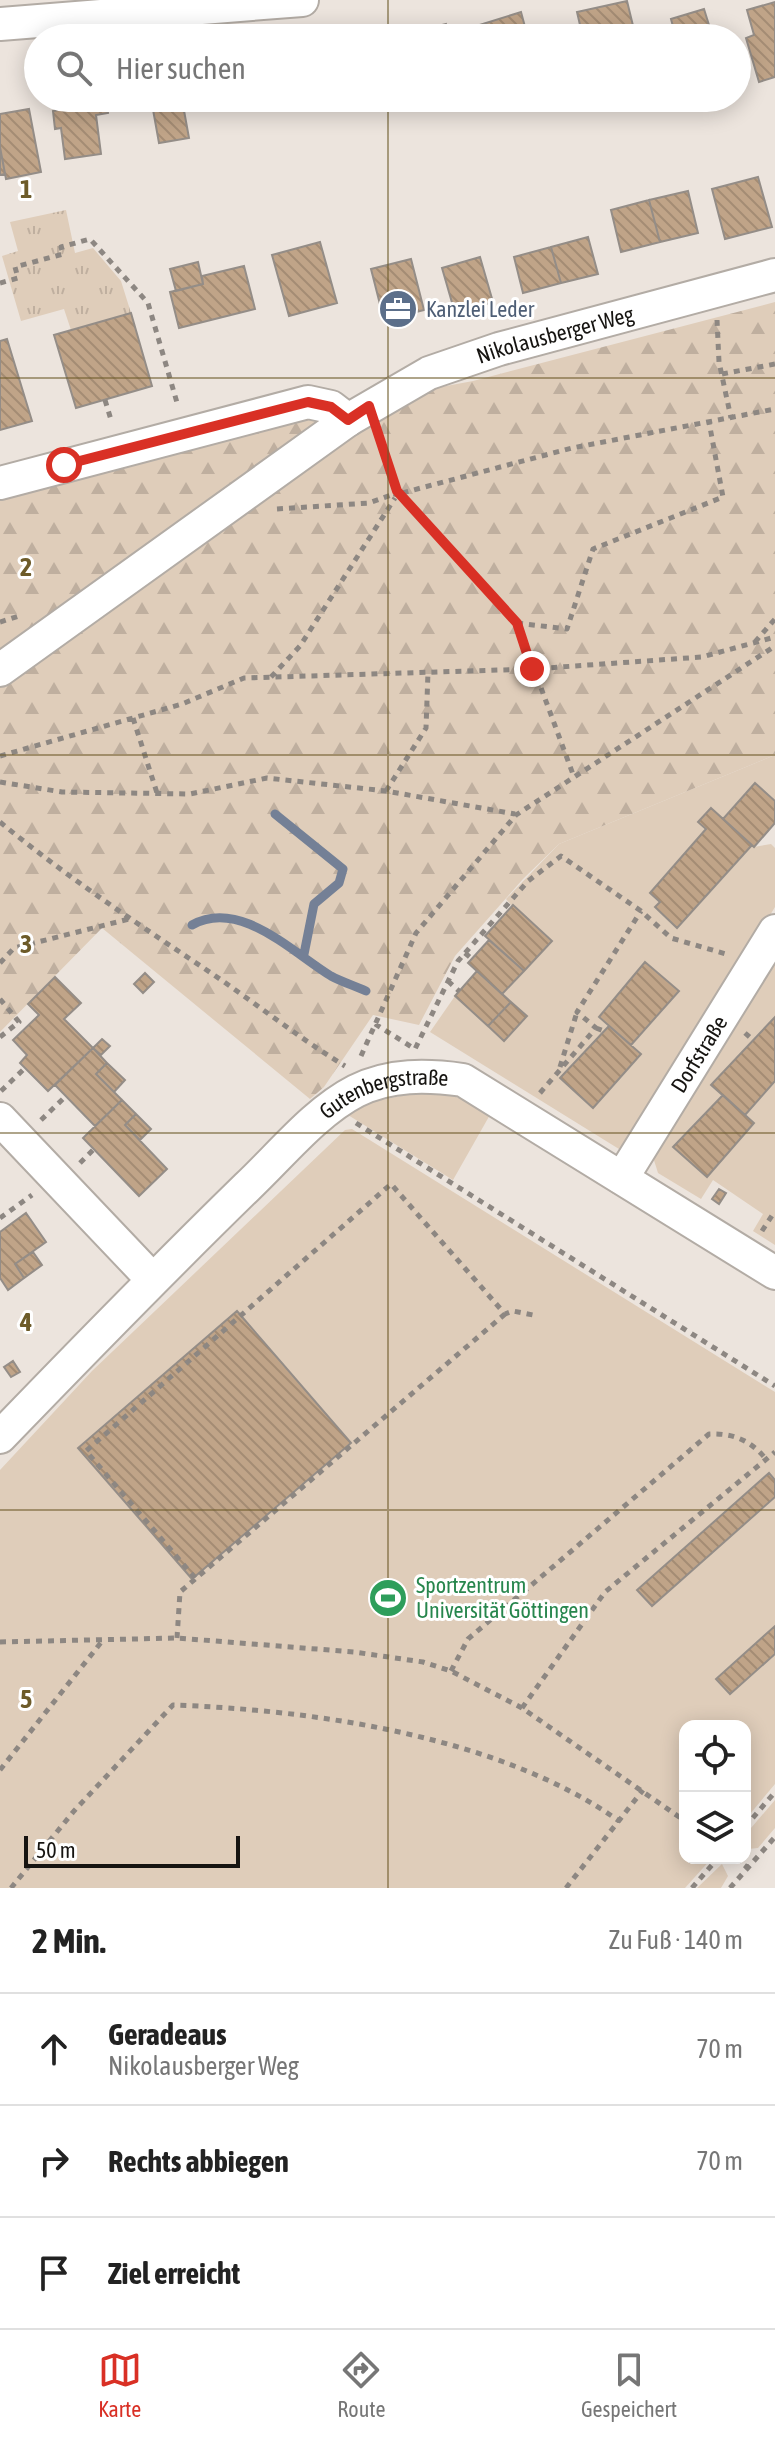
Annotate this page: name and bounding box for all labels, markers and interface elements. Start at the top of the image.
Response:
search box [24,24,751,112]
icon: search [52,46,96,90]
text: Hier suchen [116,51,246,85]
text: 1 [20,174,32,204]
office icon: Kanzlei Leder [377,288,419,330]
place label: Kanzlei Leder [426,296,535,322]
street label: Nikolausberger Weg [473,300,637,369]
route start [46,447,82,483]
text: 2 [20,552,32,582]
route end [514,651,550,687]
text: 3 [20,929,32,959]
street label: Dorfstraße [665,1011,733,1097]
street label: Gutenbergstraße [314,1064,449,1124]
text: 4 [19,1307,32,1337]
place label: Sportzentrum Universität Göttingen [416,1572,589,1623]
sports icon: Sportzentrum Universität Göttingen [367,1577,409,1619]
text: 5 [20,1684,32,1714]
map controls [679,1720,751,1864]
button: locate [679,1720,751,1792]
button: layers [679,1792,751,1864]
scale bar [24,1832,240,1868]
text: 50 m [36,1837,76,1863]
text: 2 Min. [32,1921,106,1960]
text: Zu Fuß · 140 m [609,1925,743,1955]
text: Geradeaus [108,2017,227,2051]
icon: ahead [32,2027,76,2071]
text: 70 m [696,2034,743,2064]
text: Nikolausberger Weg [108,2051,299,2081]
icon: right [32,2139,76,2183]
text: Rechts abbiegen [108,2144,289,2178]
text: 70 m [696,2146,743,2176]
icon: arrive [32,2251,76,2295]
text: Ziel erreicht [108,2256,240,2290]
tab: Karte [98,2348,142,2422]
tab: Route [337,2348,385,2422]
tab: Gespeichert [581,2348,677,2422]

